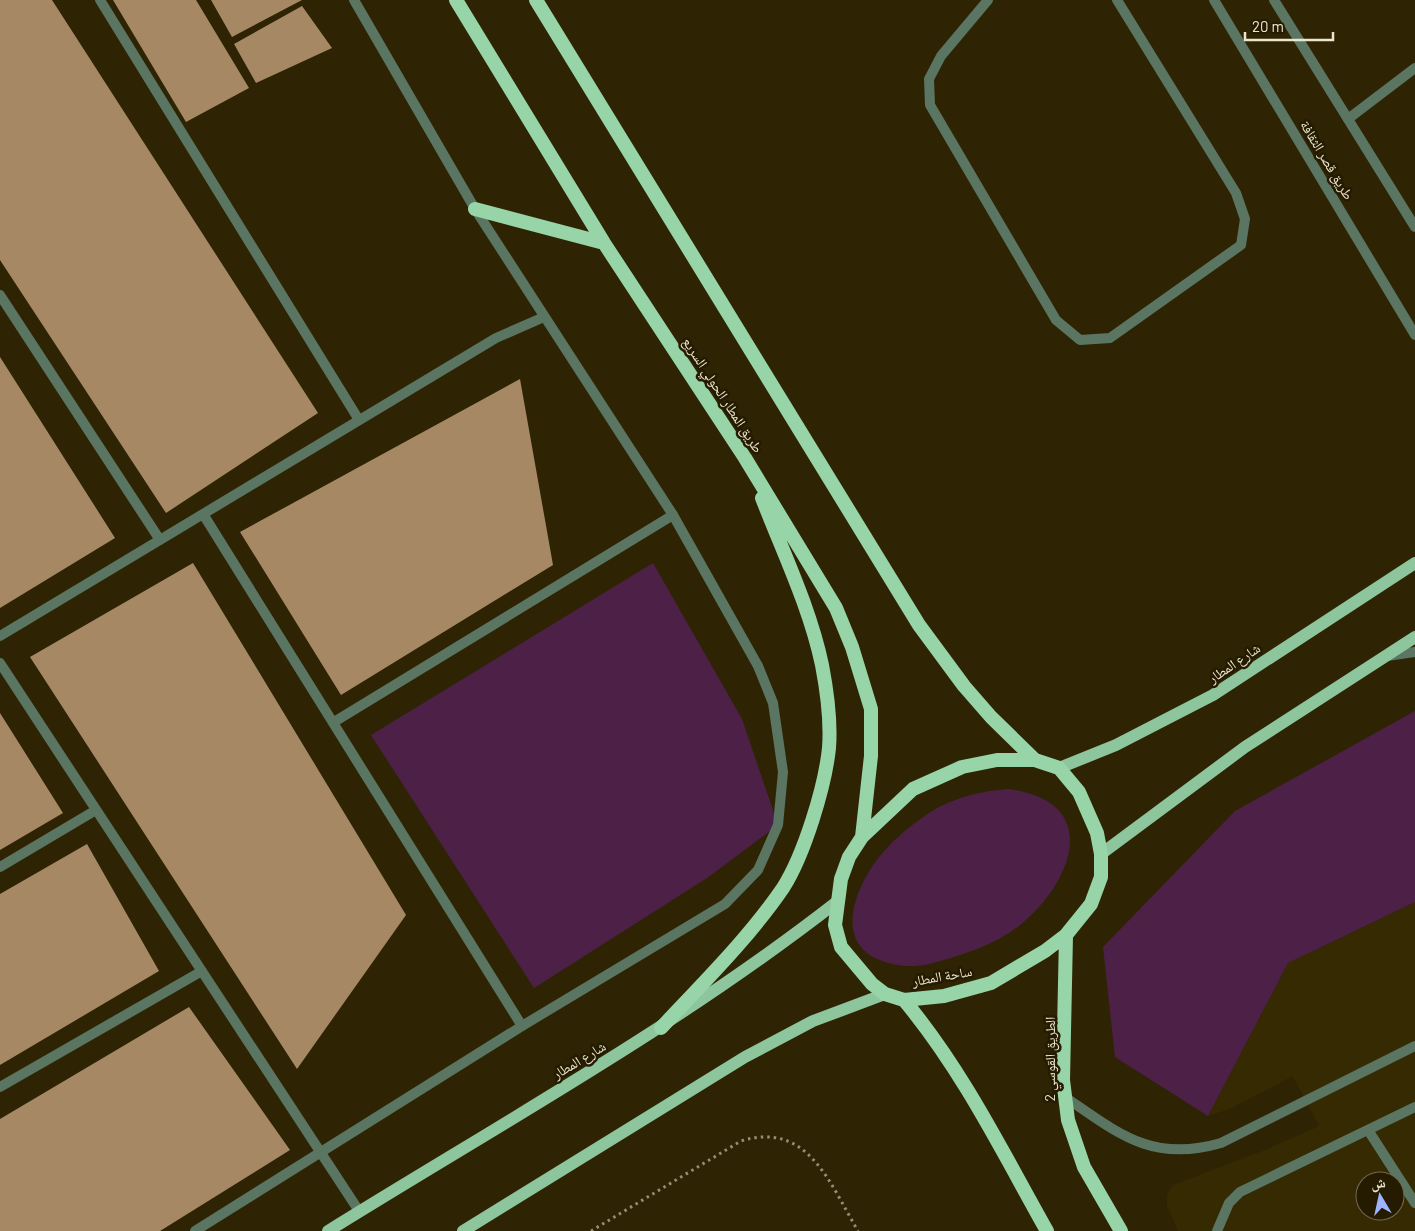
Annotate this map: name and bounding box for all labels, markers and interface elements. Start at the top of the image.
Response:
scale bar [1245,10,1332,42]
text: 20 m [1252,17,1284,35]
street label: طريق قصر الثقافة [1295,117,1358,203]
street label: طريق المطار الحولي السريع [677,334,767,458]
street label: شارع المطار [1204,639,1264,688]
street label: ساحة المطار [910,962,973,990]
street label: الطريق القوسي 2 [1041,1017,1062,1101]
street label: شارع المطار [548,1037,610,1084]
north arrow [1355,1171,1405,1221]
text: ش [1369,1173,1387,1193]

